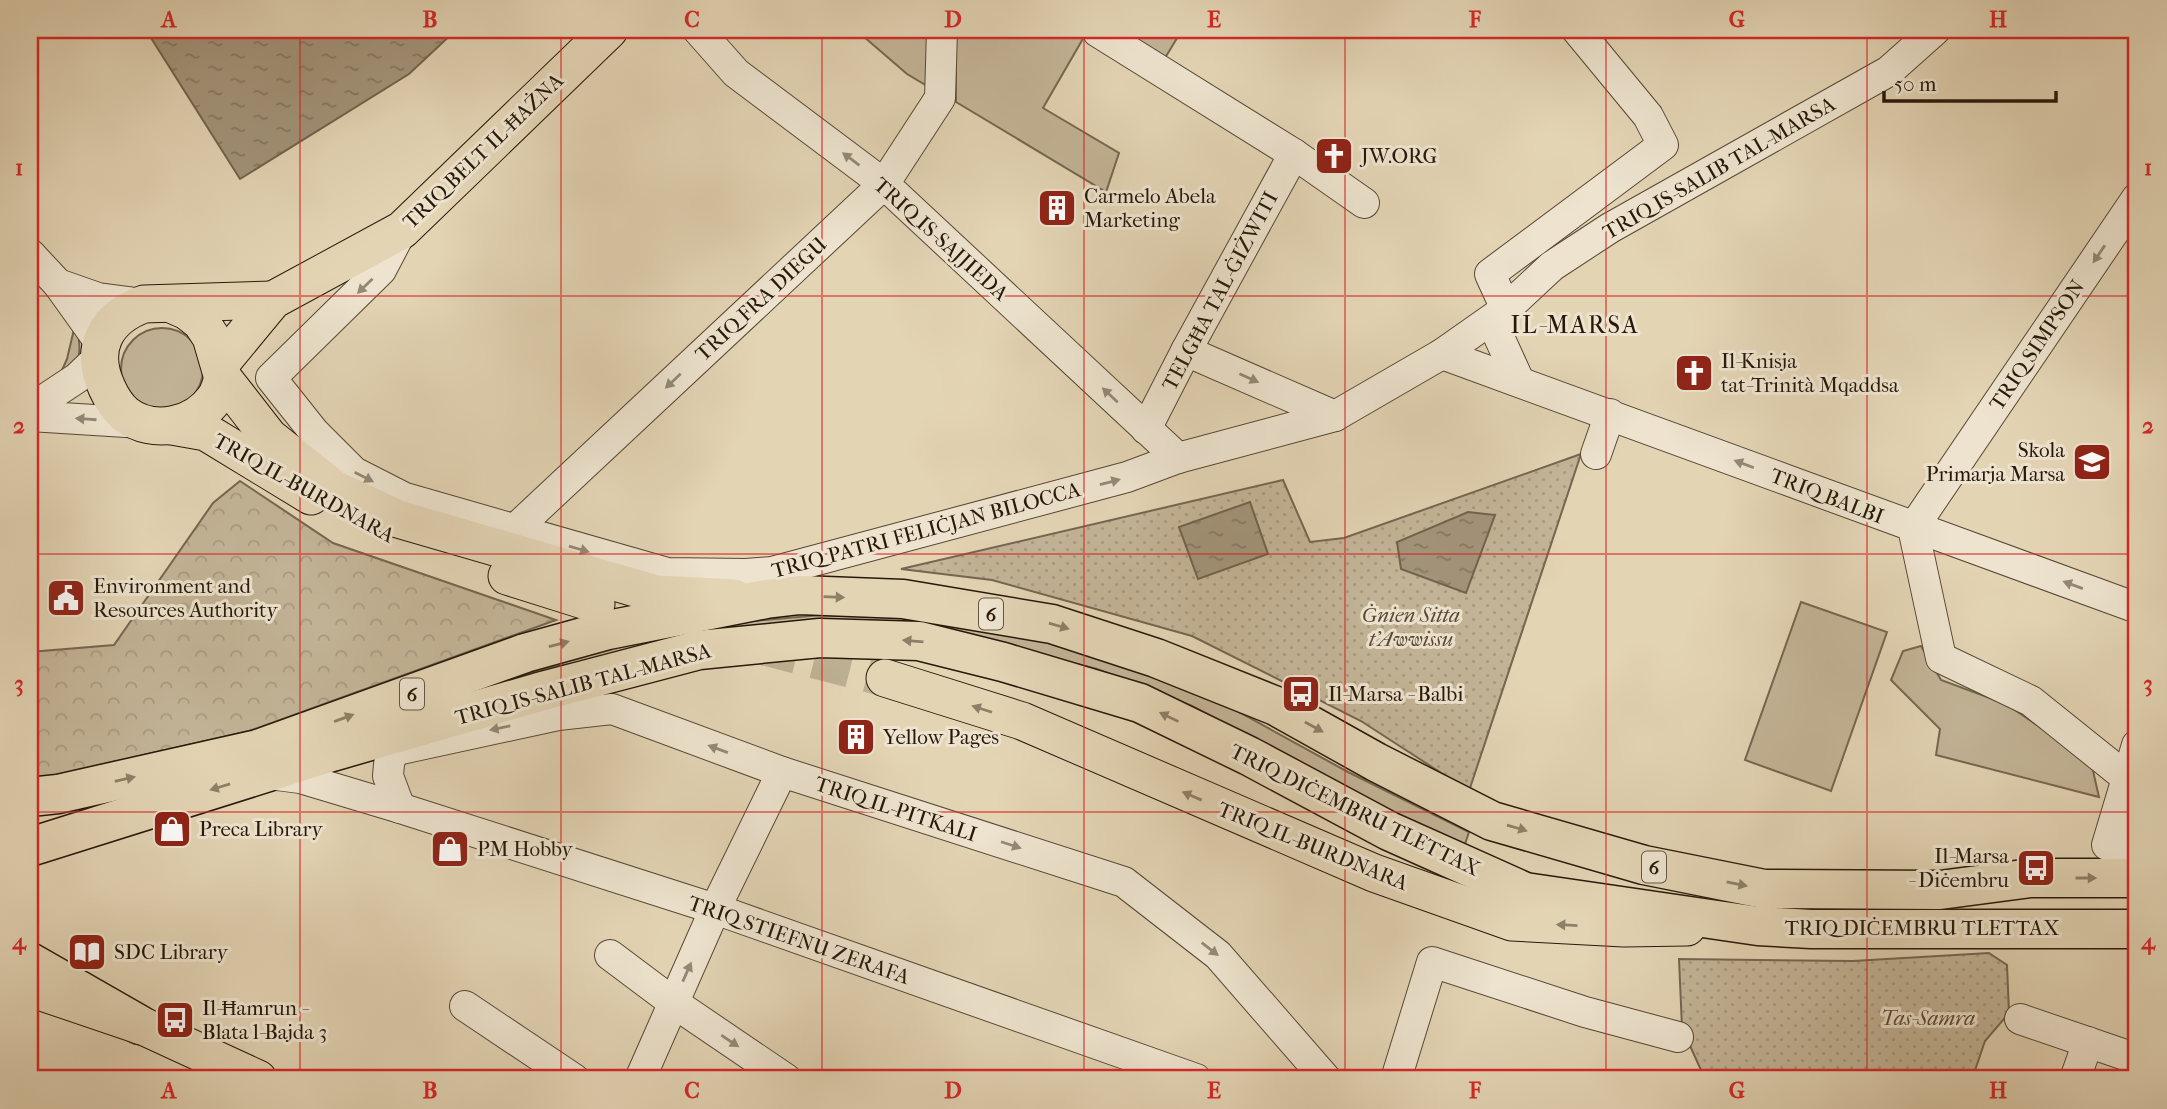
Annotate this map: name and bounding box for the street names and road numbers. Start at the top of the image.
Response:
street label: TRIQ BELT IL-ĦAŻNA [398,68,568,234]
street label: TRIQ IS-SALIB TAL-MARSA [1599,91,1840,244]
street label: TRIQ IS-SAJJIEDA [869,172,1013,306]
street label: TELGĦA TAL-ĠIŻWITI [1157,187,1283,395]
street label: TRIQ FRA DIEGU [690,232,832,366]
street label: TRIQ SIMPSON [1985,275,2089,415]
street label: TRIQ IL-BURDNARA [209,428,399,548]
street label: TRIQ BALBI [1767,463,1887,529]
street label: TRIQ PATRI FELIĊJAN BILOCCA [769,477,1083,583]
road number: 6 [979,598,1003,629]
street label: TRIQ IS-SALIB TAL-MARSA [453,638,714,730]
road number: 6 [400,678,424,709]
street label: TRIQ DIĊEMBRU TLETTAX [1226,739,1484,881]
street label: TRIQ IL-PITKALI [812,771,980,847]
street label: TRIQ IL-BURDNARA [1214,797,1412,895]
road number: 6 [1642,852,1666,882]
street label: TRIQ STIEFNU ZERAFA [685,891,913,989]
street label: TRIQ DIĊEMBRU TLETTAX [1785,916,2060,940]

